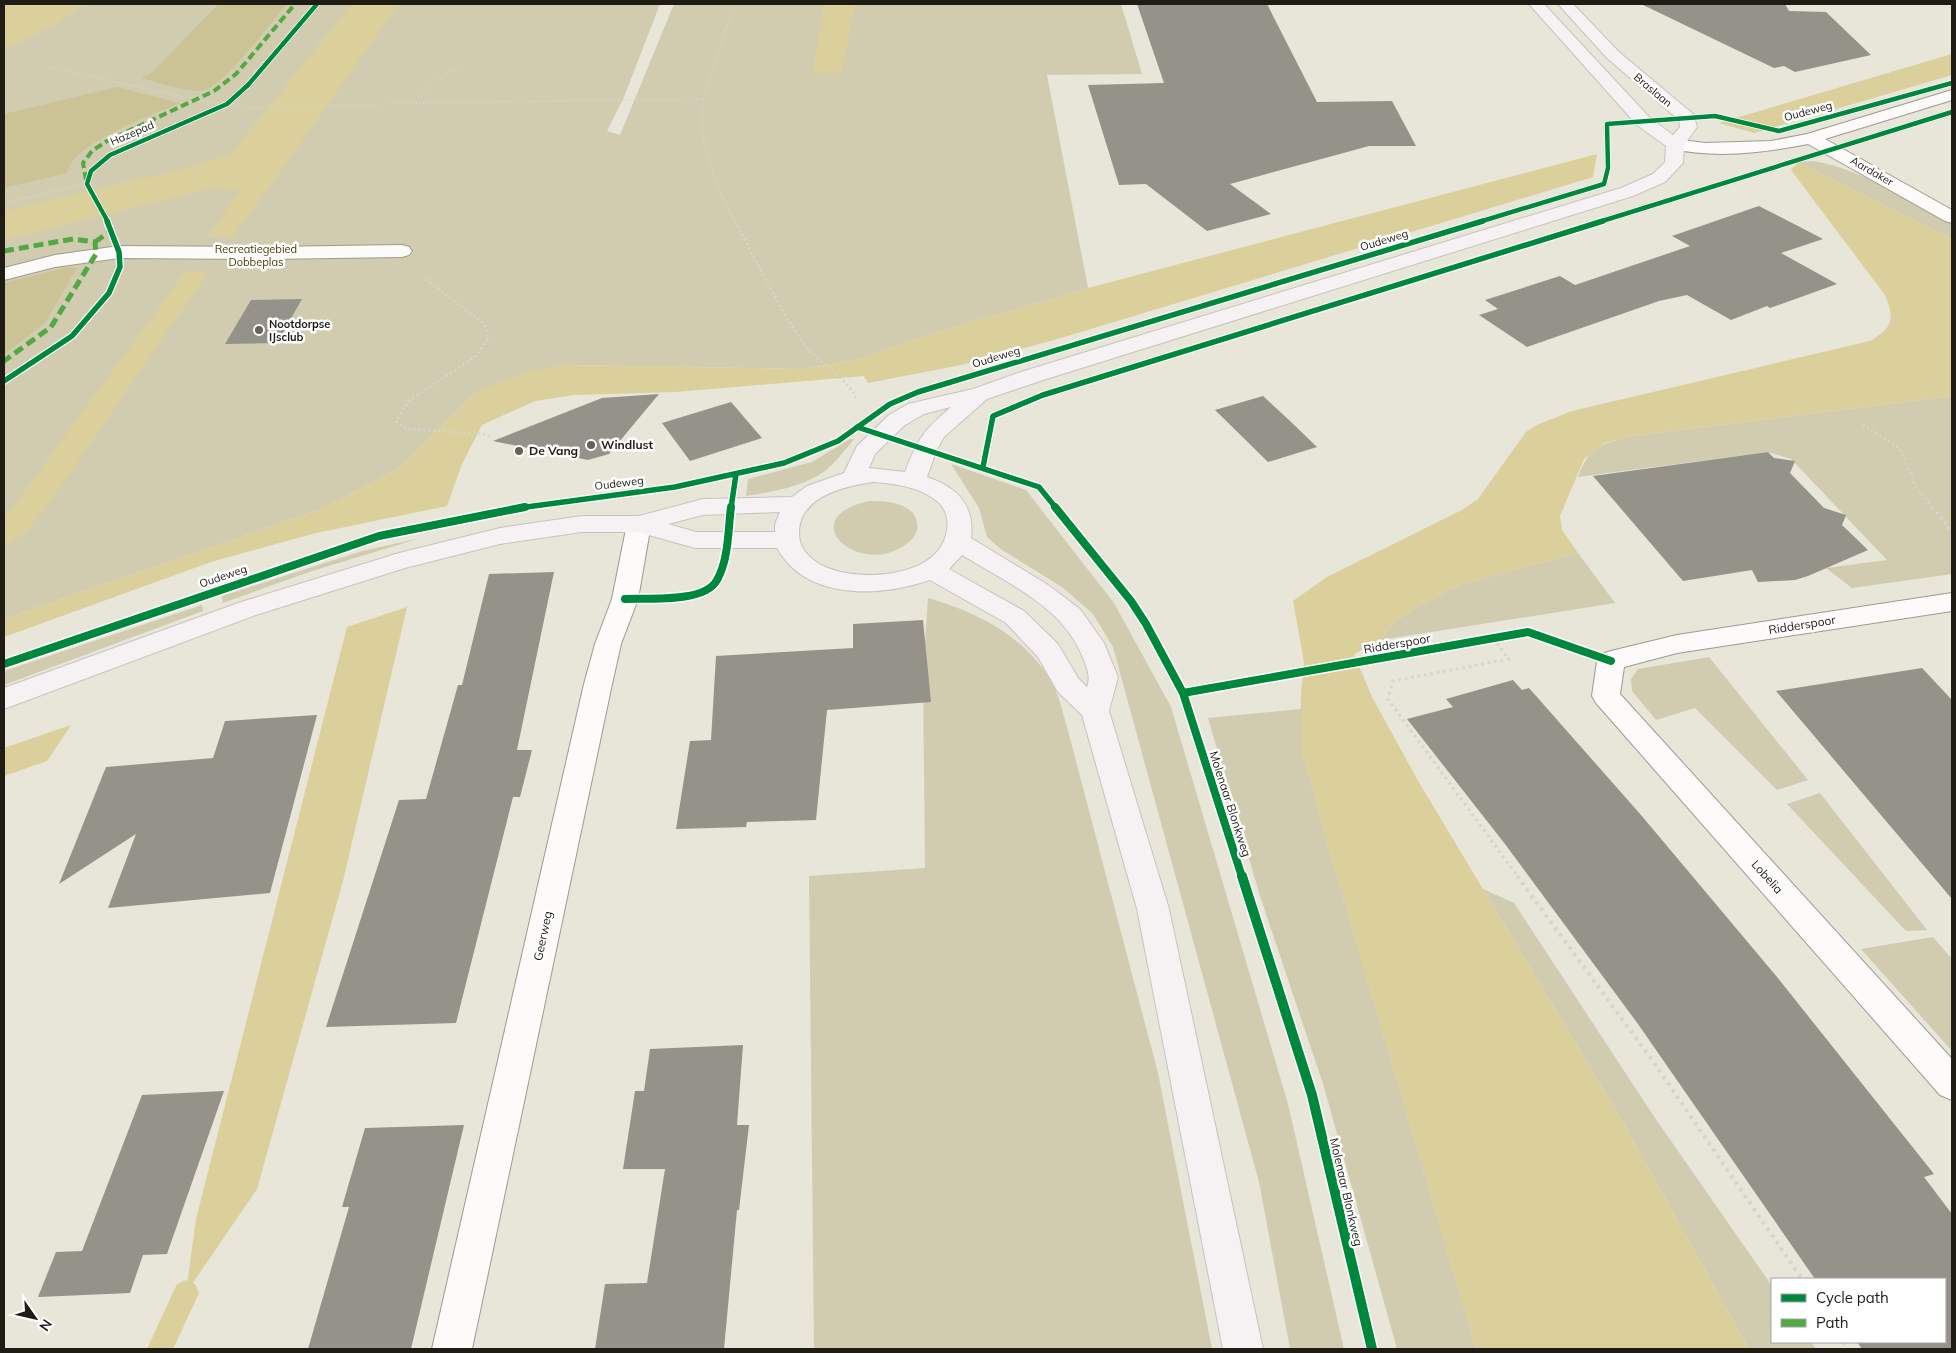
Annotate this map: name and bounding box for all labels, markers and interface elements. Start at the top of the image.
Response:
street label: Braslaan [1631,70,1675,110]
street label: Oudeweg [1782,98,1834,124]
street label: Hazepad [108,117,156,149]
street label: Aardaker [1848,153,1896,189]
street label: Oudeweg [1358,226,1410,254]
park label: Recreatiegebied Dobbeplas [215,242,297,269]
place label: Nootdorpse IJsclub [269,317,330,344]
marker: Nootdorpse IJsclub [253,324,265,336]
street label: Oudeweg [970,343,1022,371]
place label: Windlust [601,437,653,452]
marker: Windlust [585,439,597,451]
place label: De Vang [529,443,578,458]
marker: De Vang [513,445,525,457]
street label: Oudeweg [594,473,644,493]
street label: Oudeweg [197,561,249,591]
street label: Ridderspoor [1767,612,1837,637]
street label: Ridderspoor [1362,630,1432,657]
street label: Molenaar Blonkweg [1206,749,1255,859]
street label: Lobelia [1748,857,1786,897]
street label: Geerweg [530,910,555,962]
street label: Molenaar Blonkweg [1327,1136,1366,1247]
legend [1771,1278,1946,1343]
text: Cycle path [1816,1288,1889,1307]
north arrow [10,1293,60,1343]
text: Path [1816,1313,1848,1332]
text: N [35,1316,56,1335]

